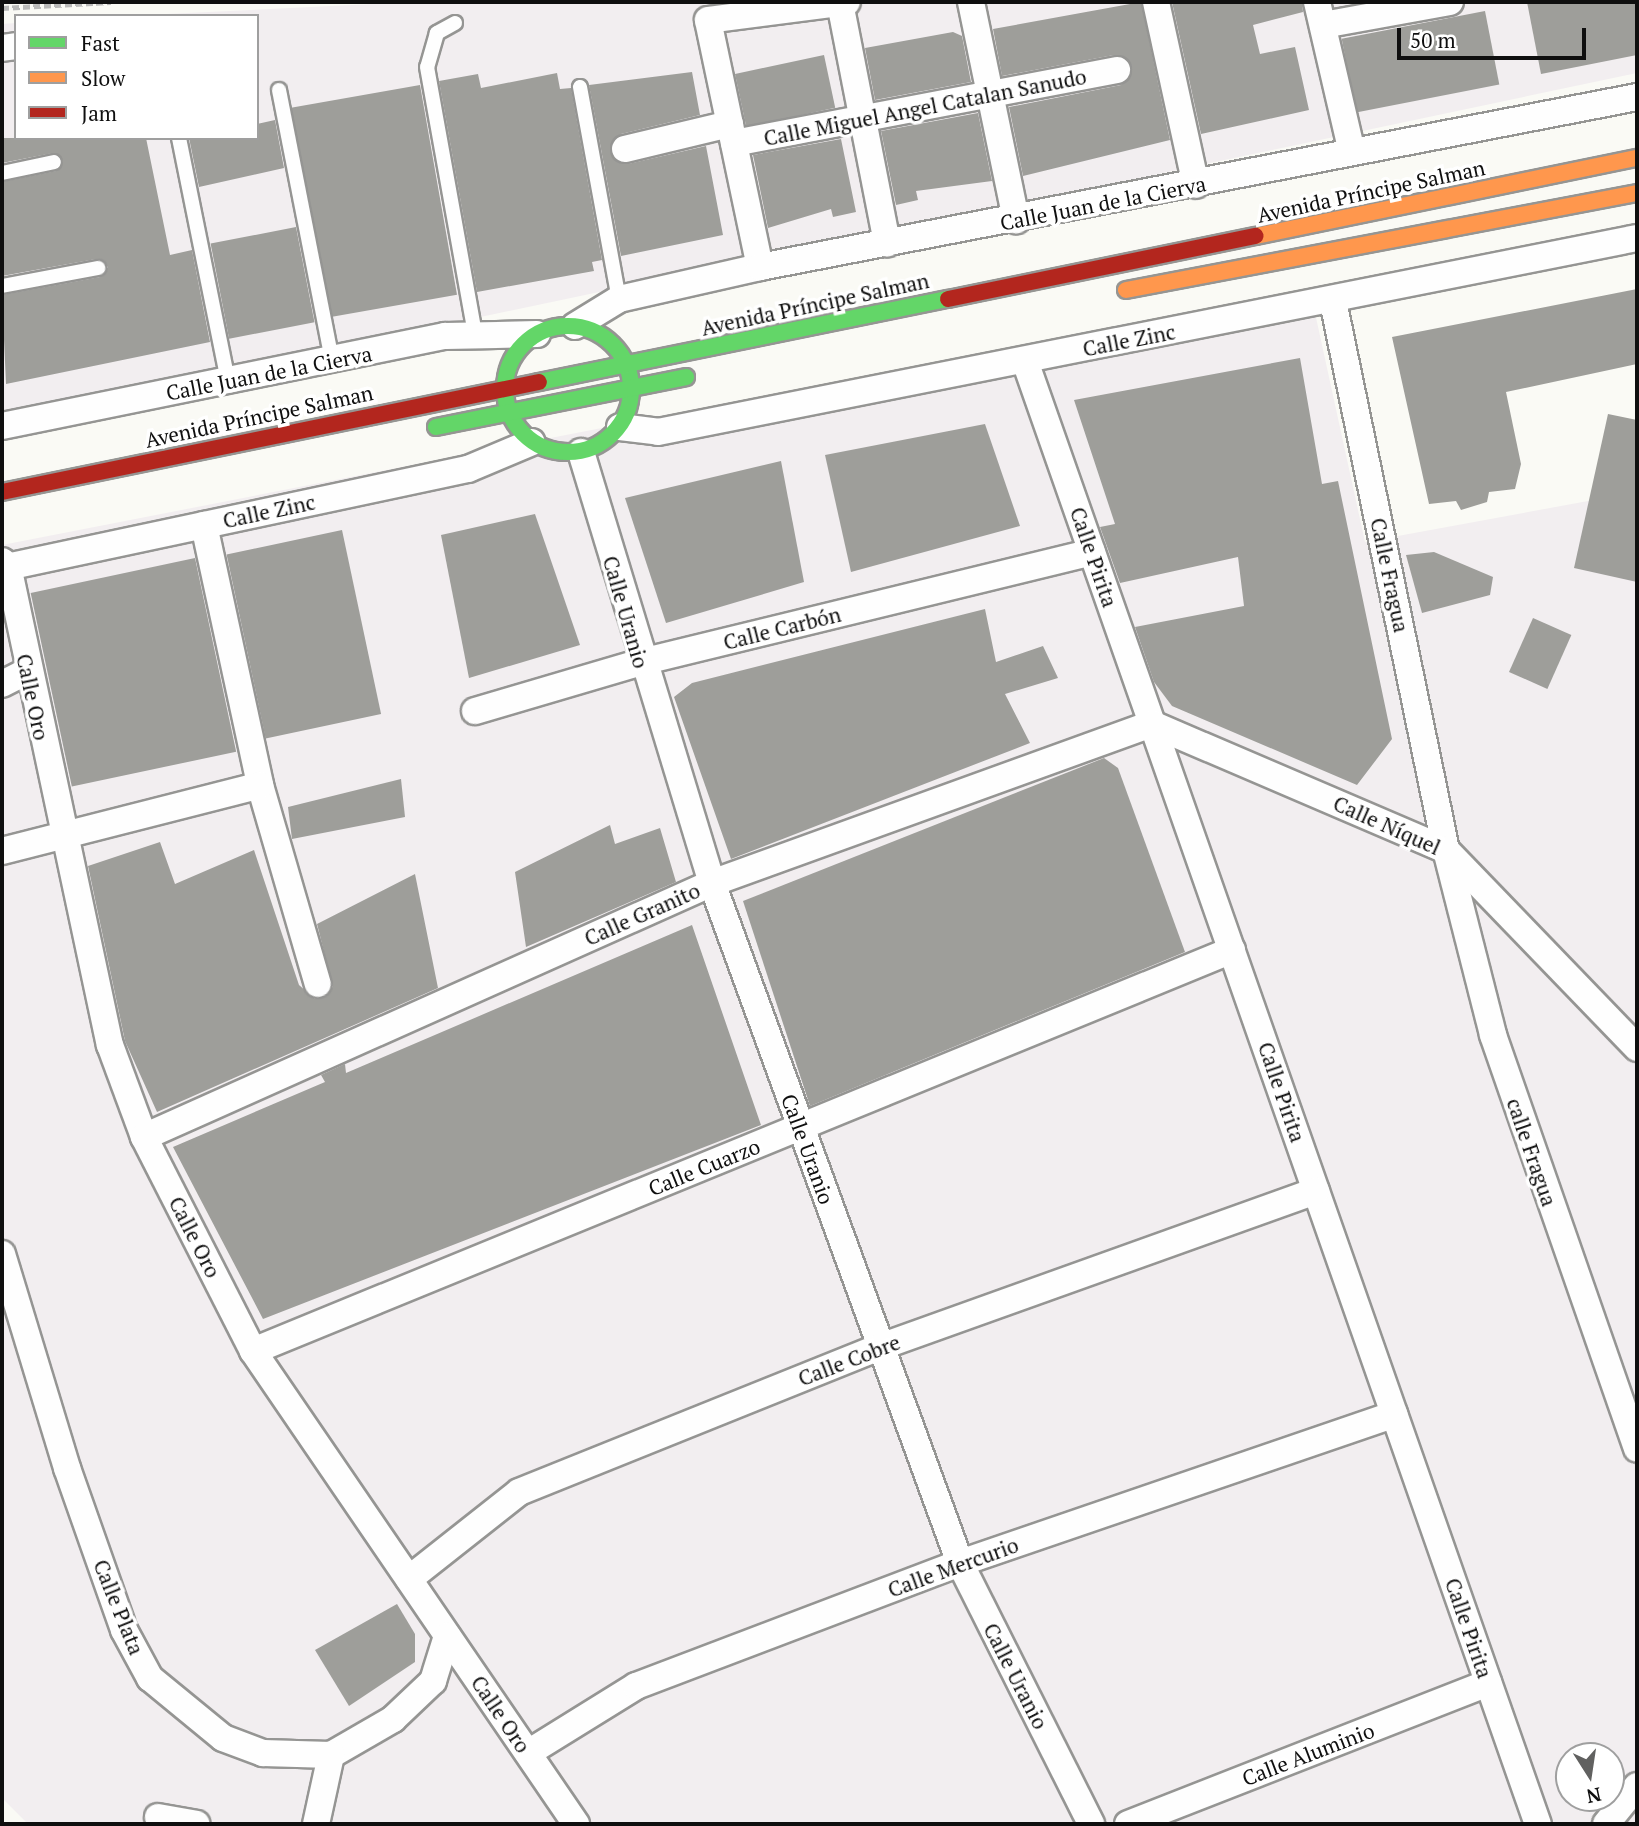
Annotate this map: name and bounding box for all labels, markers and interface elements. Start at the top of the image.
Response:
legend [14,14,259,140]
scale bar [1401,14,1590,58]
text: 50 m [1410,26,1456,54]
text: Fast [81,29,120,57]
street label: Calle Miguel Angel Catalan Sanudo [761,63,1089,151]
text: Slow [81,64,125,92]
text: Jam [81,99,117,127]
street label: Avenida Príncipe Salman [1255,155,1487,227]
street label: Calle Juan de la Cierva [998,171,1208,235]
street label: Avenida Príncipe Salman [699,268,931,340]
street label: Calle Zinc [1081,319,1177,361]
street label: Calle Juan de la Cierva [164,341,374,405]
street label: Avenida Príncipe Salman [143,380,375,452]
street label: Calle Zinc [220,489,318,533]
street label: Calle Pirita [1065,504,1123,610]
street label: Calle Fragua [1366,516,1414,634]
street label: Calle Uranio [598,553,654,671]
street label: Calle Carbón [721,601,843,655]
street label: Calle Oro [12,652,54,742]
street label: Calle Níquel [1330,790,1444,860]
street label: Calle Granito [580,877,704,951]
street label: Calle Pirita [1253,1039,1311,1145]
street label: Calle Uranio [776,1090,840,1208]
street label: calle Fragua [1502,1095,1562,1209]
street label: Calle Cuarzo [644,1133,764,1201]
street label: Calle Oro [164,1192,226,1282]
street label: Calle Cobre [794,1329,904,1391]
street label: Calle Mercurio [884,1532,1022,1602]
street label: Calle Plata [89,1556,149,1658]
street label: Calle Pirita [1440,1575,1498,1681]
street label: Calle Uranio [979,1619,1053,1733]
street label: Calle Oro [466,1671,536,1757]
street label: Calle Aluminio [1238,1717,1378,1791]
north arrow [1555,1742,1625,1812]
text: N [1584,1782,1604,1810]

